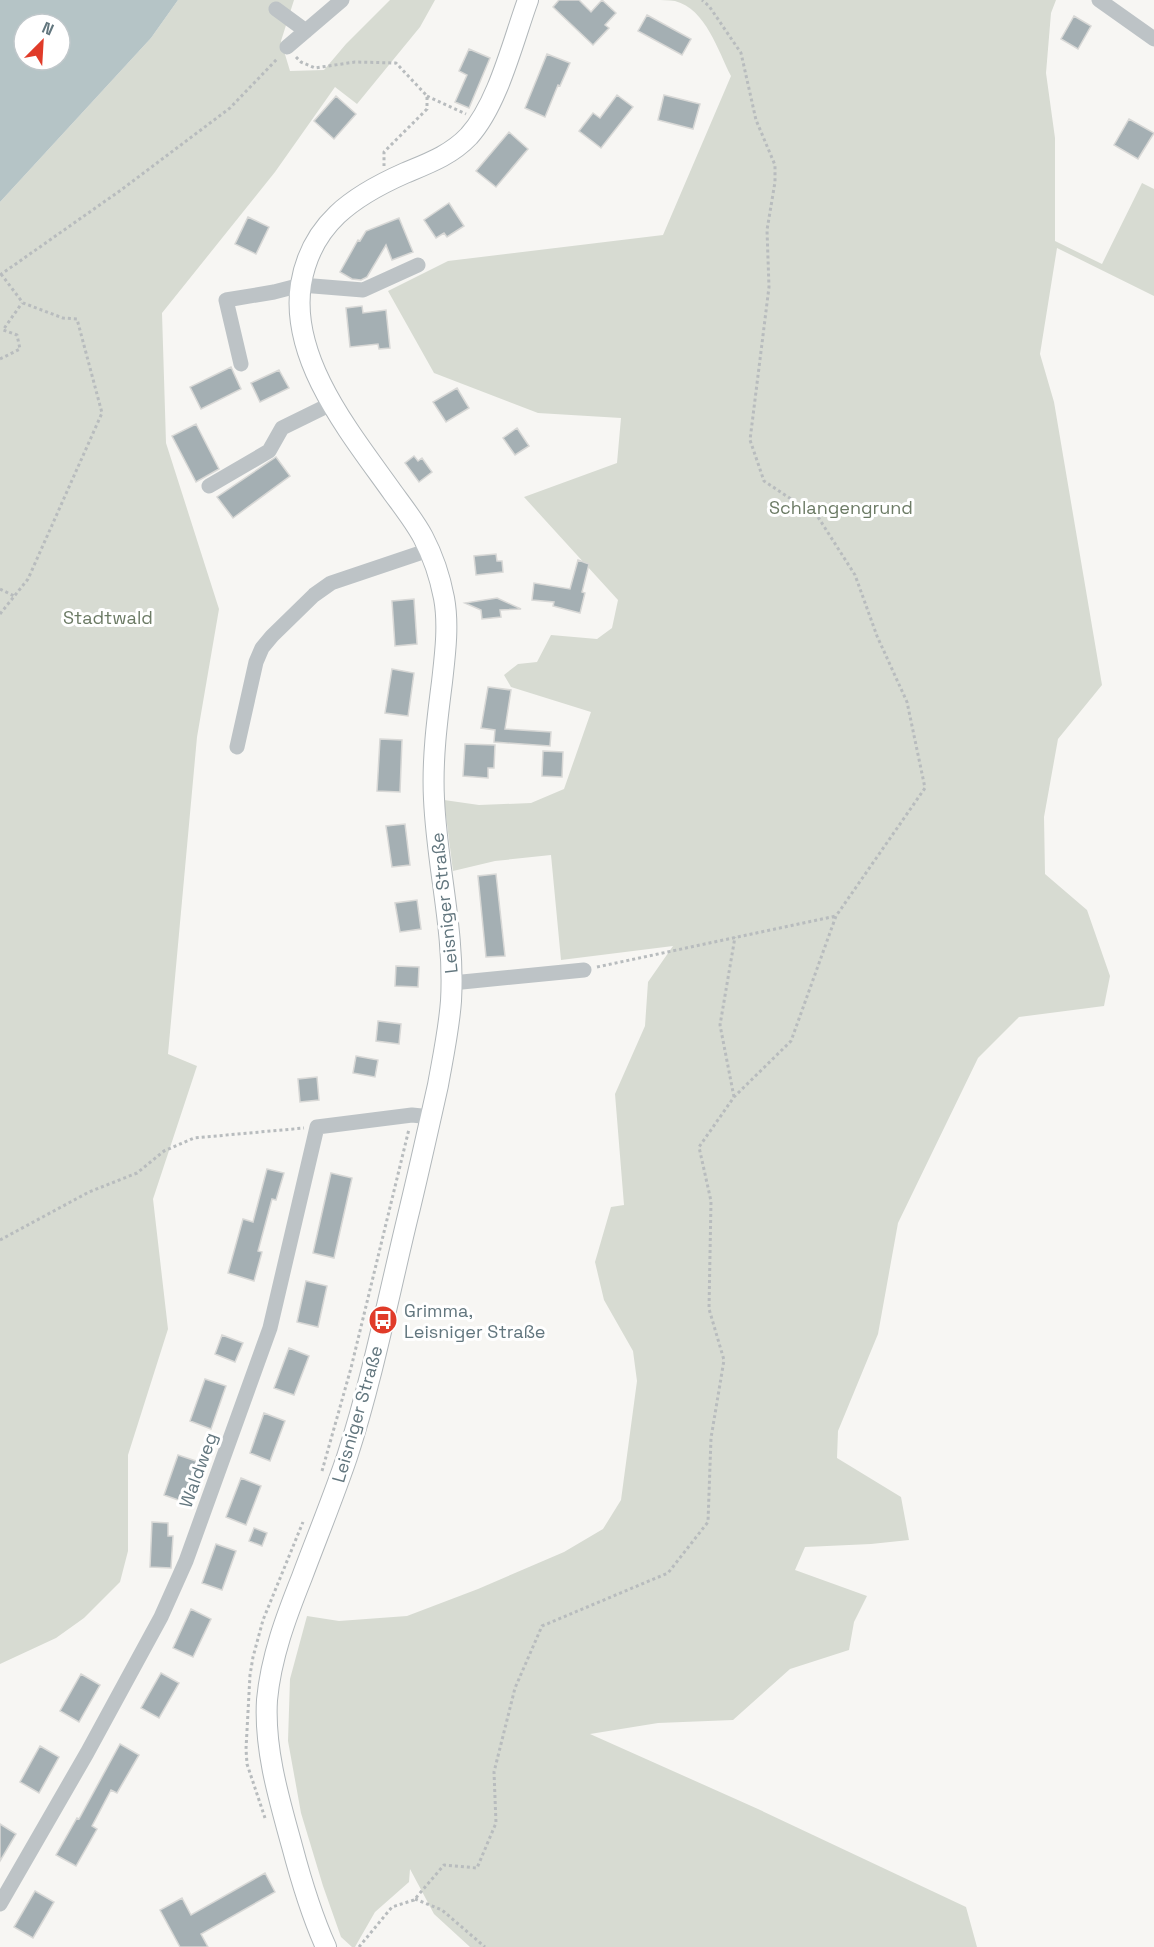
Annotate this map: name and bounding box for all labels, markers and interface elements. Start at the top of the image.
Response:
north arrow [12,12,72,72]
text: N [39,17,57,41]
park label: Schlangengrund [769,496,913,519]
park label: Stadtwald [63,606,153,629]
street label: Leisniger Straße [425,831,463,975]
place label: Grimma, Leisniger Straße [404,1299,545,1343]
bus stop icon: Grimma, Leisniger Straße [367,1304,399,1336]
street label: Leisniger Straße [326,1343,388,1485]
street label: Waldweg [174,1429,222,1511]

